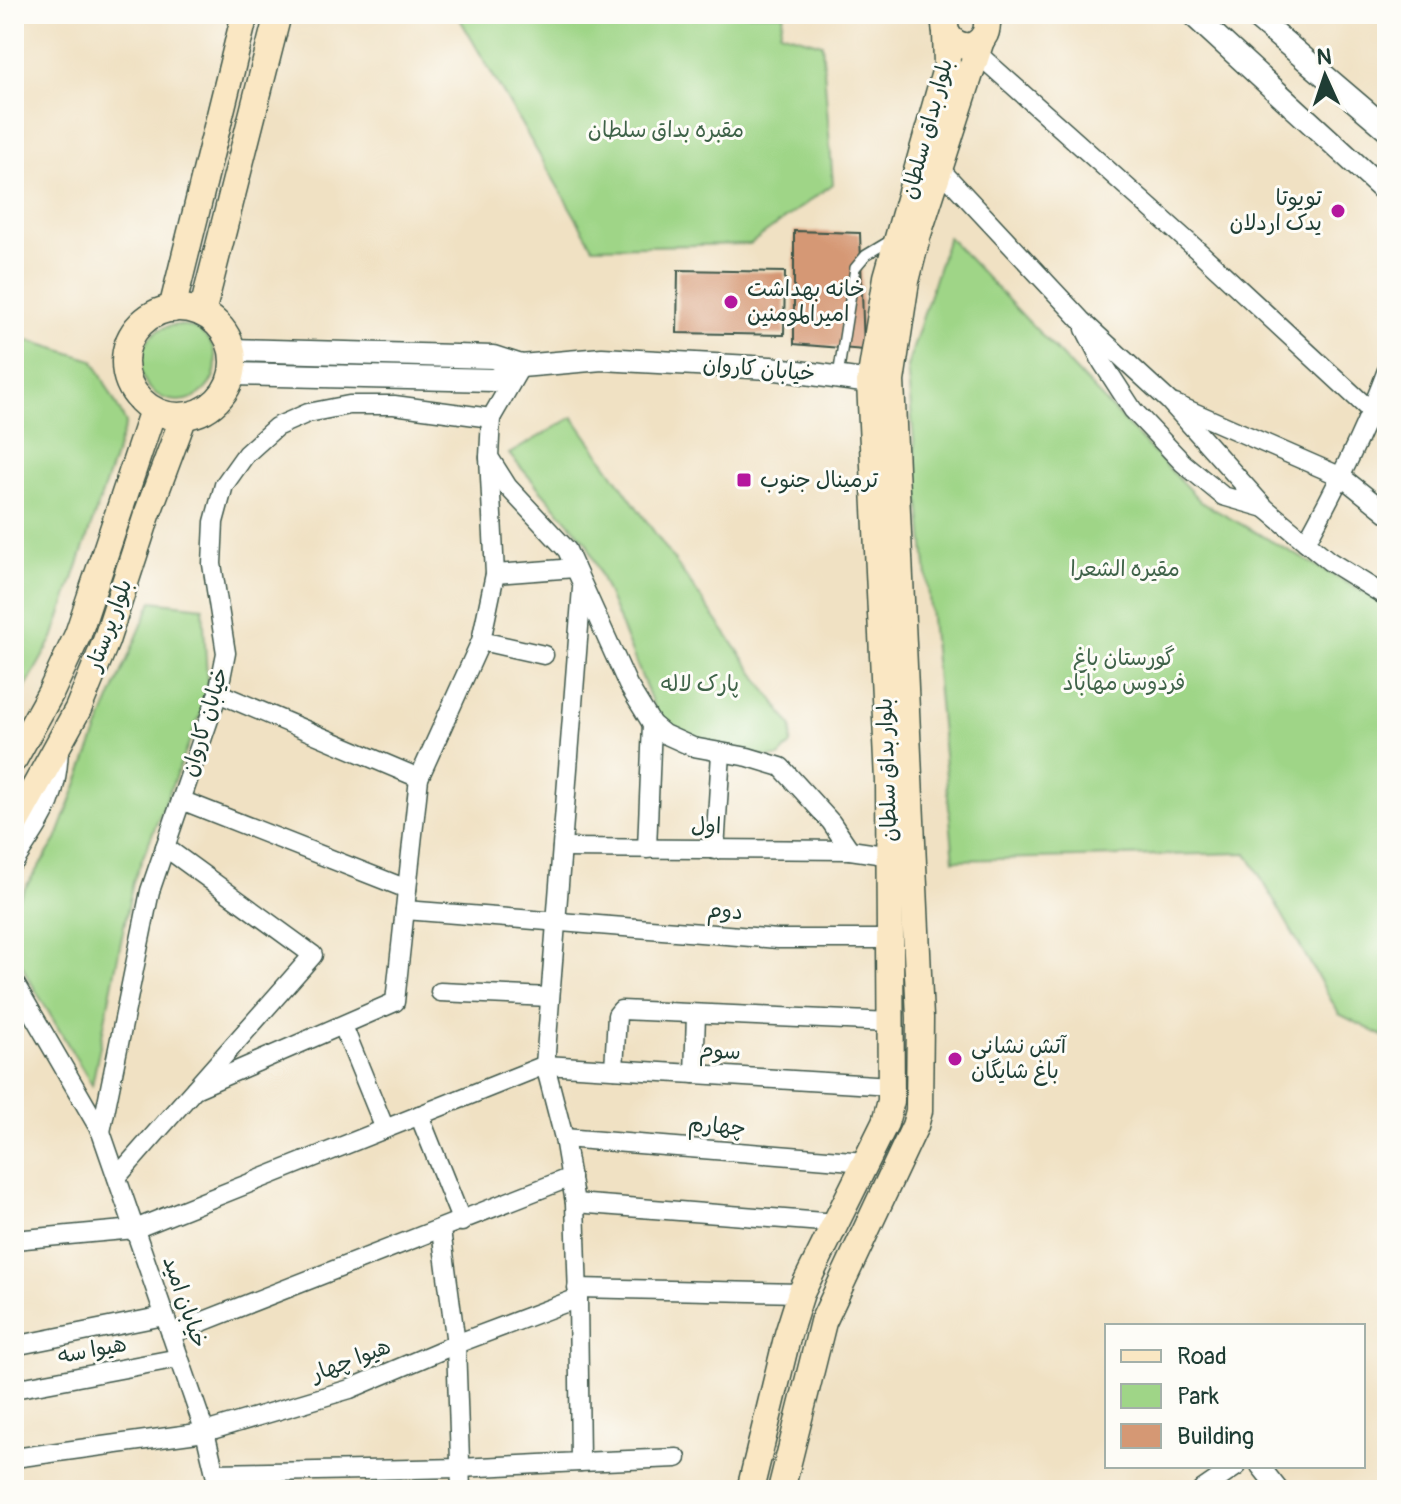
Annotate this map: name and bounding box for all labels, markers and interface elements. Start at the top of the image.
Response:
north arrow [1285,36,1365,116]
text: N [1316,43,1332,71]
street label: بلوار بداق سلطان [895,56,959,202]
park label: مقبره بداق سلطان [588,116,744,144]
place label: تویوتا یدک اردلان [1229,184,1323,237]
marker: تویوتا یدک اردلان [1329,202,1347,220]
place label: خانه بهداشت امیرالمومنین [747,275,865,328]
marker: خانه بهداشت امیرالمومنین [722,293,740,311]
street label: خیابان کاروان [702,350,816,388]
place label: ترمینال جنوب [760,466,879,494]
marker: ترمینال جنوب [735,471,753,489]
park label: مقیره الشعرا [1070,555,1180,583]
street label: بلوار پرستار [79,575,138,677]
park label: گورستان باغ فردوس مهاباد [1063,644,1185,697]
street label: خیابان کاروان [175,664,235,780]
park label: پارک لاله [661,670,739,698]
street label: بلوار بداق سلطان [870,697,904,843]
street label: اول [691,812,721,840]
street label: دوم [706,896,744,929]
place label: آتش نشانی باغ شایگان [971,1032,1068,1086]
street label: سوم [698,1036,742,1069]
marker: آتش نشانی باغ شایگان [946,1050,964,1068]
street label: چهارم [687,1110,747,1144]
street label: خیابان امید [156,1252,214,1352]
legend [1105,1324,1365,1468]
street label: هیوا سه [55,1330,129,1370]
street label: هیوا چهار [305,1332,395,1389]
text: Road [1177,1342,1227,1371]
text: Park [1177,1382,1219,1411]
text: Building [1177,1422,1254,1451]

